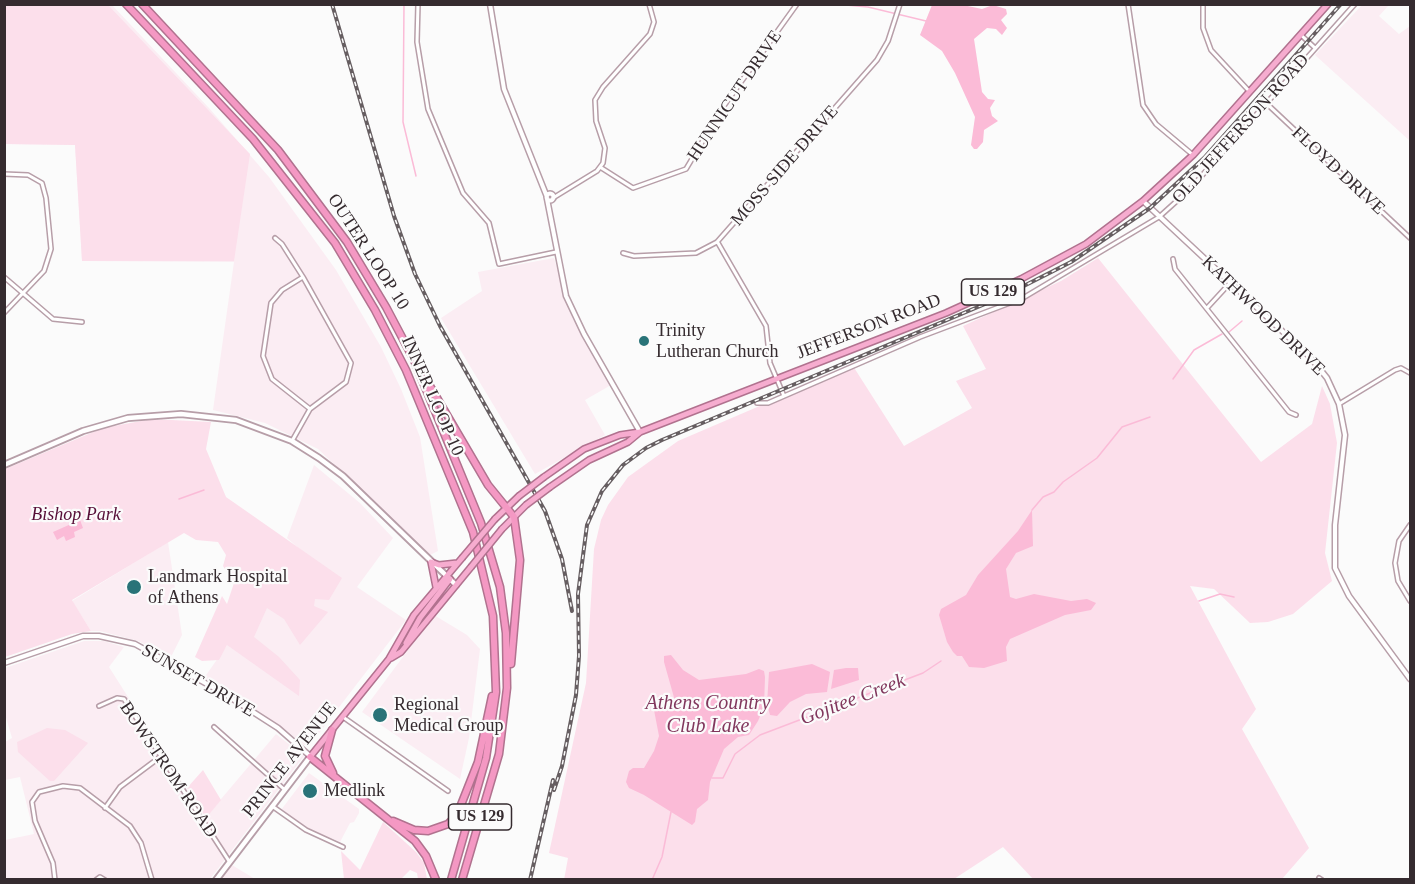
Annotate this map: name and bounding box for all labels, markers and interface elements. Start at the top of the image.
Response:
street label: HUNNICUT DRIVE [683,26,787,166]
street label: OLD JEFFERSON ROAD [1168,50,1314,208]
street label: MOSS SIDE DRIVE [727,101,843,231]
street label: FLOYD DRIVE [1287,122,1389,220]
street label: OUTER LOOP 10 [322,190,414,314]
street label: KATHWOOD DRIVE [1197,251,1329,381]
road number: US 129 [962,279,1024,305]
street label: JEFFERSON ROAD [794,290,944,364]
place label: Trinity Lutheran Church [656,320,778,362]
street label: INNER LOOP 10 [396,333,468,459]
marker: Trinity Lutheran Church [637,334,651,348]
park label: Bishop Park [31,504,121,526]
place label: Landmark Hospital of Athens [148,566,287,608]
marker: Landmark Hospital of Athens [125,578,143,596]
street label: SUNSET DRIVE [137,640,259,722]
water label: Gojitee Creek [797,669,909,731]
water label: Athens Country Club Lake [646,692,770,739]
place label: Regional Medical Group [394,694,503,736]
street label: BOWSTROM ROAD [114,698,222,842]
street label: PRINCE AVENUE [238,698,342,822]
marker: Regional Medical Group [371,706,389,724]
place label: Medlink [324,780,385,802]
marker: Medlink [301,782,319,800]
road number: US 129 [448,804,512,830]

